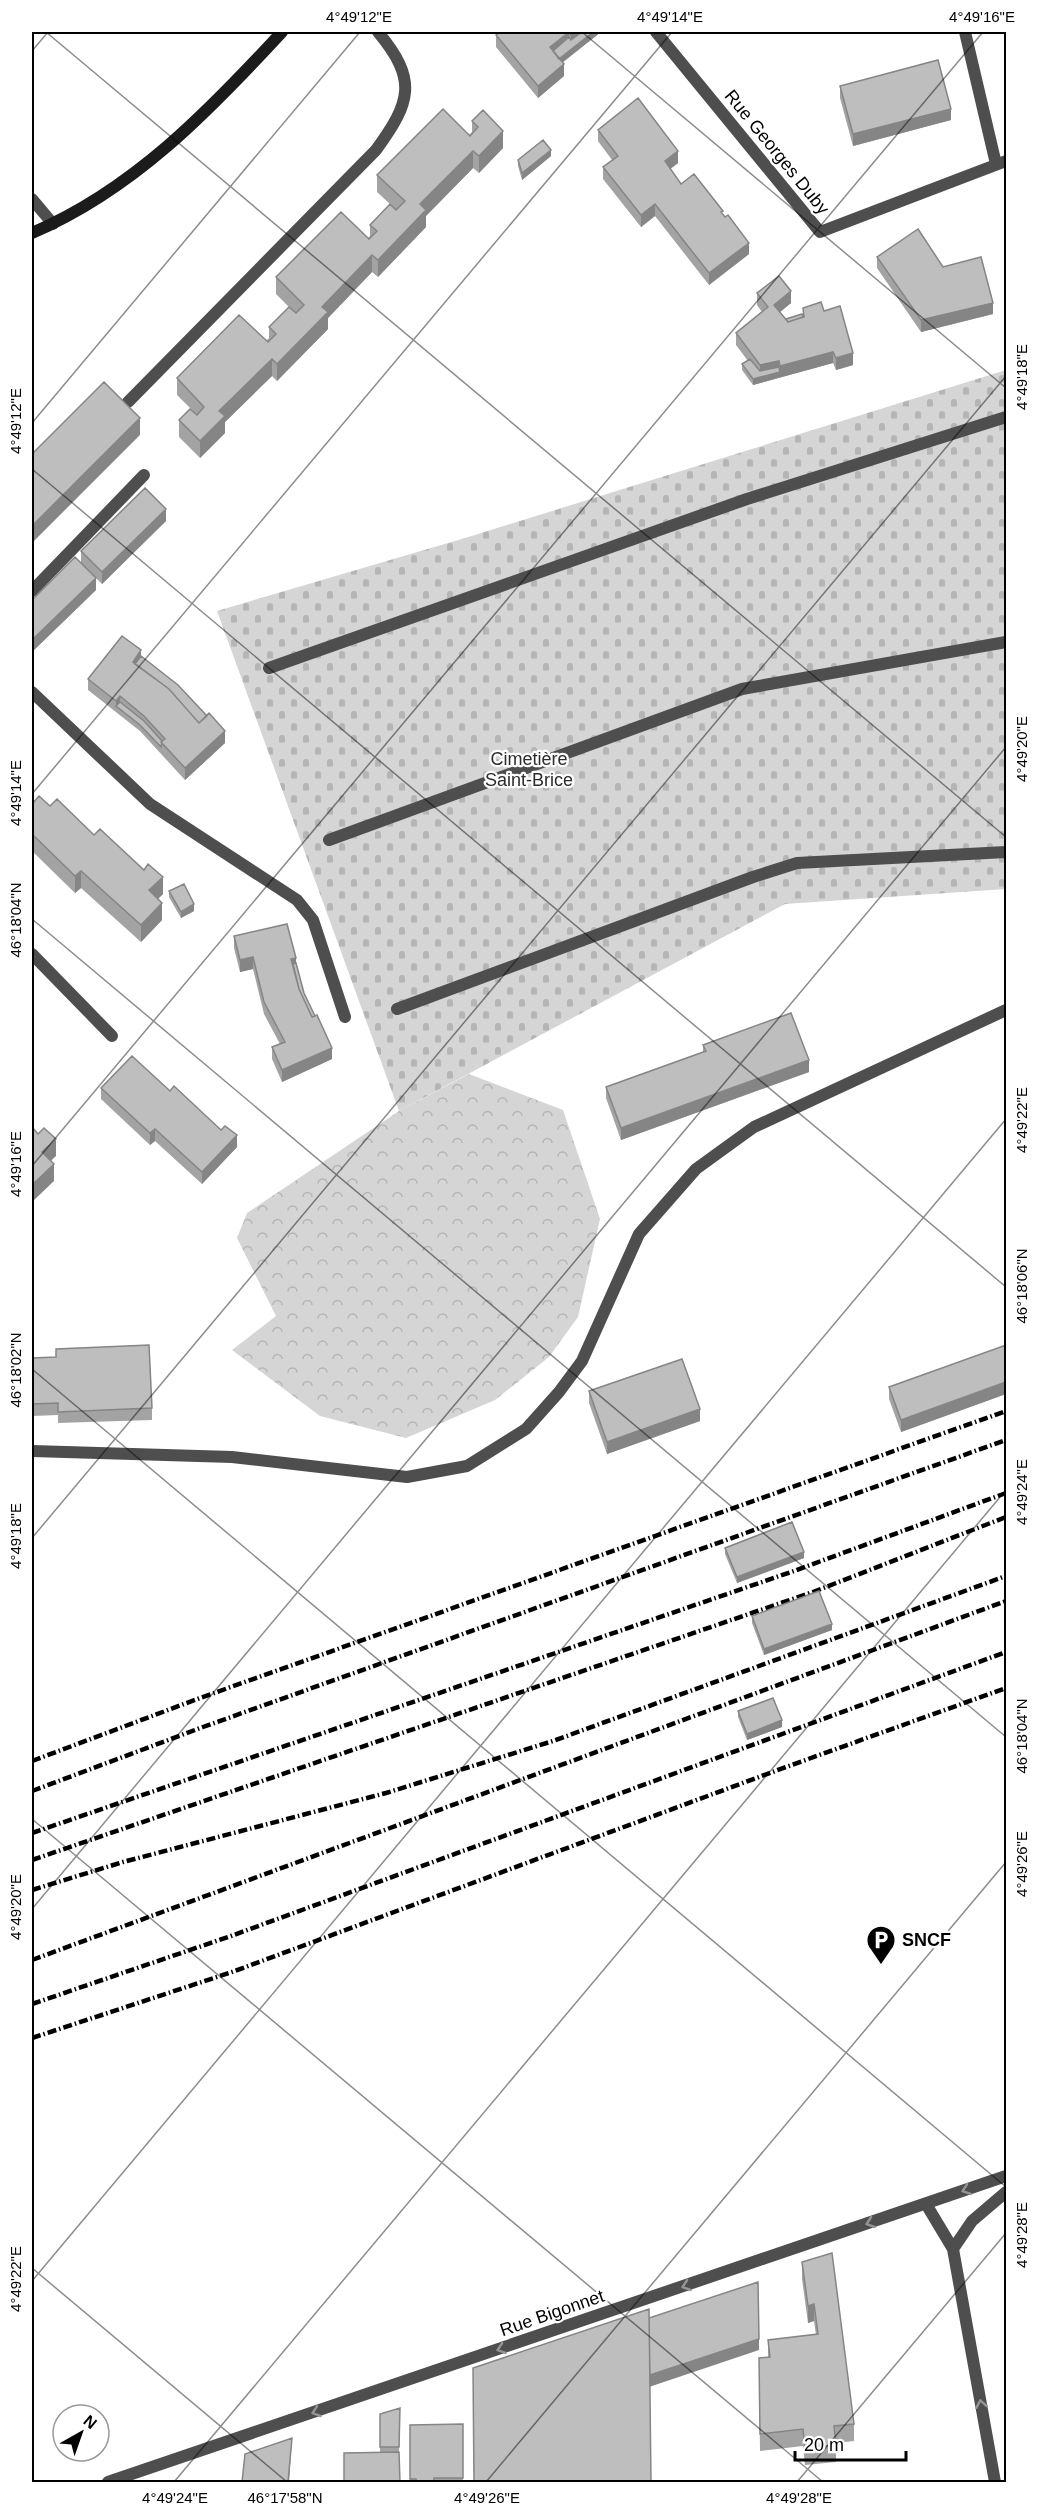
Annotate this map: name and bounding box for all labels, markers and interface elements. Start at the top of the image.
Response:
text: 4°49'12"E [326,8,392,25]
text: 4°49'14"E [637,8,703,25]
text: 4°49'16"E [949,8,1015,25]
street label: Rue Georges Duby [721,86,833,218]
text: 4°49'18"E [1013,344,1030,410]
text: 4°49'12"E [7,388,24,454]
text: 4°49'20"E [1013,716,1030,782]
park label: Cimetière Saint-Brice [485,749,573,790]
text: 4°49'14"E [7,760,24,826]
text: 46°18'04"N [7,882,24,958]
text: 4°49'22"E [1013,1087,1030,1153]
text: 4°49'16"E [7,1131,24,1197]
text: 46°18'06"N [1013,1248,1030,1324]
text: 46°18'02"N [7,1332,24,1408]
text: 4°49'24"E [1013,1459,1030,1525]
text: 4°49'18"E [7,1503,24,1569]
text: 46°18'04"N [1013,1698,1030,1774]
text: 4°49'26"E [1013,1831,1030,1897]
text: 4°49'20"E [7,1874,24,1940]
parking icon: SNCF [865,1924,897,1966]
place label: SNCF [902,1930,951,1950]
one-way arrow [961,2183,972,2196]
text: 4°49'28"E [1013,2202,1030,2268]
one-way arrow [865,2216,876,2229]
text: 4°49'22"E [7,2246,24,2312]
one-way arrow [681,2279,692,2291]
street label: Rue Bigonnet [497,2286,607,2340]
one-way arrow [496,2341,507,2354]
one-way arrow [975,2400,988,2410]
north arrow [51,2403,111,2463]
one-way arrow [311,2404,322,2417]
text: N [80,2412,100,2432]
scale bar [795,2424,906,2462]
text: 20 m [804,2435,844,2455]
text: 4°49'24"E [142,2489,208,2506]
text: 46°17'58"N [247,2489,323,2506]
text: 4°49'26"E [454,2489,520,2506]
text: 4°49'28"E [766,2489,832,2506]

